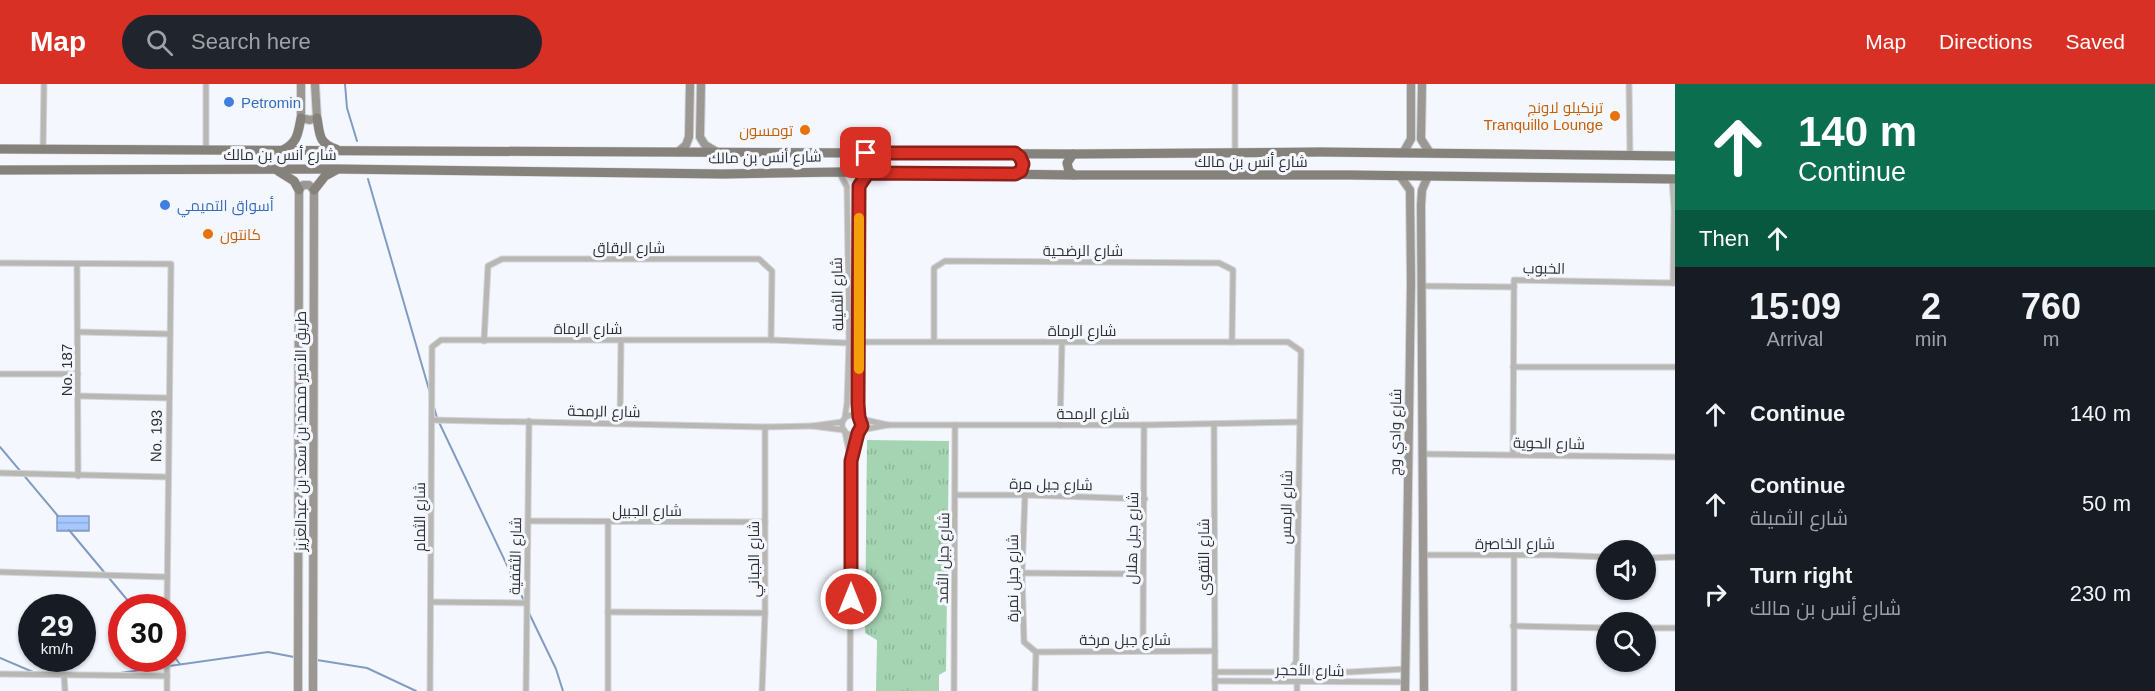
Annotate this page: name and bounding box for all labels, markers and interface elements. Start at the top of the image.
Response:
search box [122,15,542,69]
text: Map [30,26,86,57]
icon: search [143,26,176,59]
text: Search here [191,29,311,54]
text: Map [1865,30,1906,53]
text: Directions [1939,30,2032,53]
text: Saved [2065,30,2125,53]
place label: Petromin [241,94,301,111]
marker: Petromin [222,95,236,109]
place label: ترنكيلو لاونج Tranquillo Lounge [1483,99,1603,133]
icon: ahead [1699,108,1777,186]
text: 140 m [1798,108,1917,155]
marker: ترنكيلو لاونج Tranquillo Lounge [1608,109,1622,123]
place label: تومسون [739,122,793,141]
marker: تومسون [798,123,812,137]
pin [840,127,891,178]
icon: arrive [849,136,882,169]
street label: شارع أنس بن مالك [223,145,337,166]
street label: شارع أنس بن مالك [708,147,822,169]
street label: شارع أنس بن مالك [1194,152,1308,173]
text: Continue [1798,157,1906,187]
place label: أسواق التميمي [177,196,274,218]
marker: أسواق التميمي [158,198,172,212]
icon: ahead [1761,222,1794,255]
place label: كانتون [220,226,261,245]
text: Then [1699,226,1749,251]
marker: كانتون [201,227,215,241]
street label: شارع الرقاق [593,239,665,259]
street label: شارع الرضحية [1043,242,1123,262]
street label: شارع الثميلة [828,257,849,331]
street label: الخبوب [1523,259,1565,278]
text: 15:09 [1749,286,1841,327]
text: 2 [1921,286,1941,327]
text: 760 [2021,286,2081,327]
street label: طريق الأمير محمد بن سعد بن عبدالعزيز [292,311,311,552]
street label: شارع الرماة [554,320,622,340]
street label: شارع الرماة [1048,322,1116,342]
text: Arrival [1767,328,1823,350]
text: min [1915,328,1947,350]
text: m [2043,328,2059,350]
street label: No. 187 [58,344,75,396]
street label: شارع وادي وج [1386,388,1408,476]
icon: ahead [1699,398,1732,431]
text: Continue [1750,401,1845,426]
text: 140 m [2070,401,2131,426]
street label: شارع الرمحة [567,402,641,423]
street label: شارع الرمحة [1056,405,1130,425]
street label: No. 193 [147,410,165,462]
street label: شارع الحوية [1513,434,1585,455]
street label: شارع الرمس [1277,470,1298,544]
text: Continue [1750,473,1845,498]
street label: شارع جبل مرة [1009,475,1093,496]
street label: شارع الثمام [411,482,431,552]
icon: ahead [1699,488,1732,521]
text: 50 m [2082,491,2131,516]
street label: شارع جبل هلال [1123,492,1144,584]
street label: شارع الجبيل [612,502,682,522]
text: شارع الثميلة [1750,507,1848,529]
street label: شارع جبل الثمد [934,512,955,604]
street label: شارع الثقفية [506,517,527,595]
street label: شارع التقوى [1195,518,1215,596]
street label: شارع الجباني [745,521,766,597]
street label: شارع جبل نمرة [1004,534,1024,622]
street label: شارع الخاصرة [1475,535,1555,555]
map controls [1596,540,1656,672]
button: sound [1596,540,1656,600]
text: Turn right [1750,563,1852,588]
position arrow [819,567,883,631]
icon: right [1699,578,1732,611]
text: 230 m [2070,581,2131,606]
speed limit sign: 30 [108,594,186,672]
text: شارع أنس بن مالك [1750,597,1901,619]
text: 29 [40,609,74,642]
button: search [1596,612,1656,672]
street label: شارع جبل مرخة [1079,631,1171,651]
text: km/h [41,640,73,657]
street label: شارع الأحجر [1274,661,1345,682]

